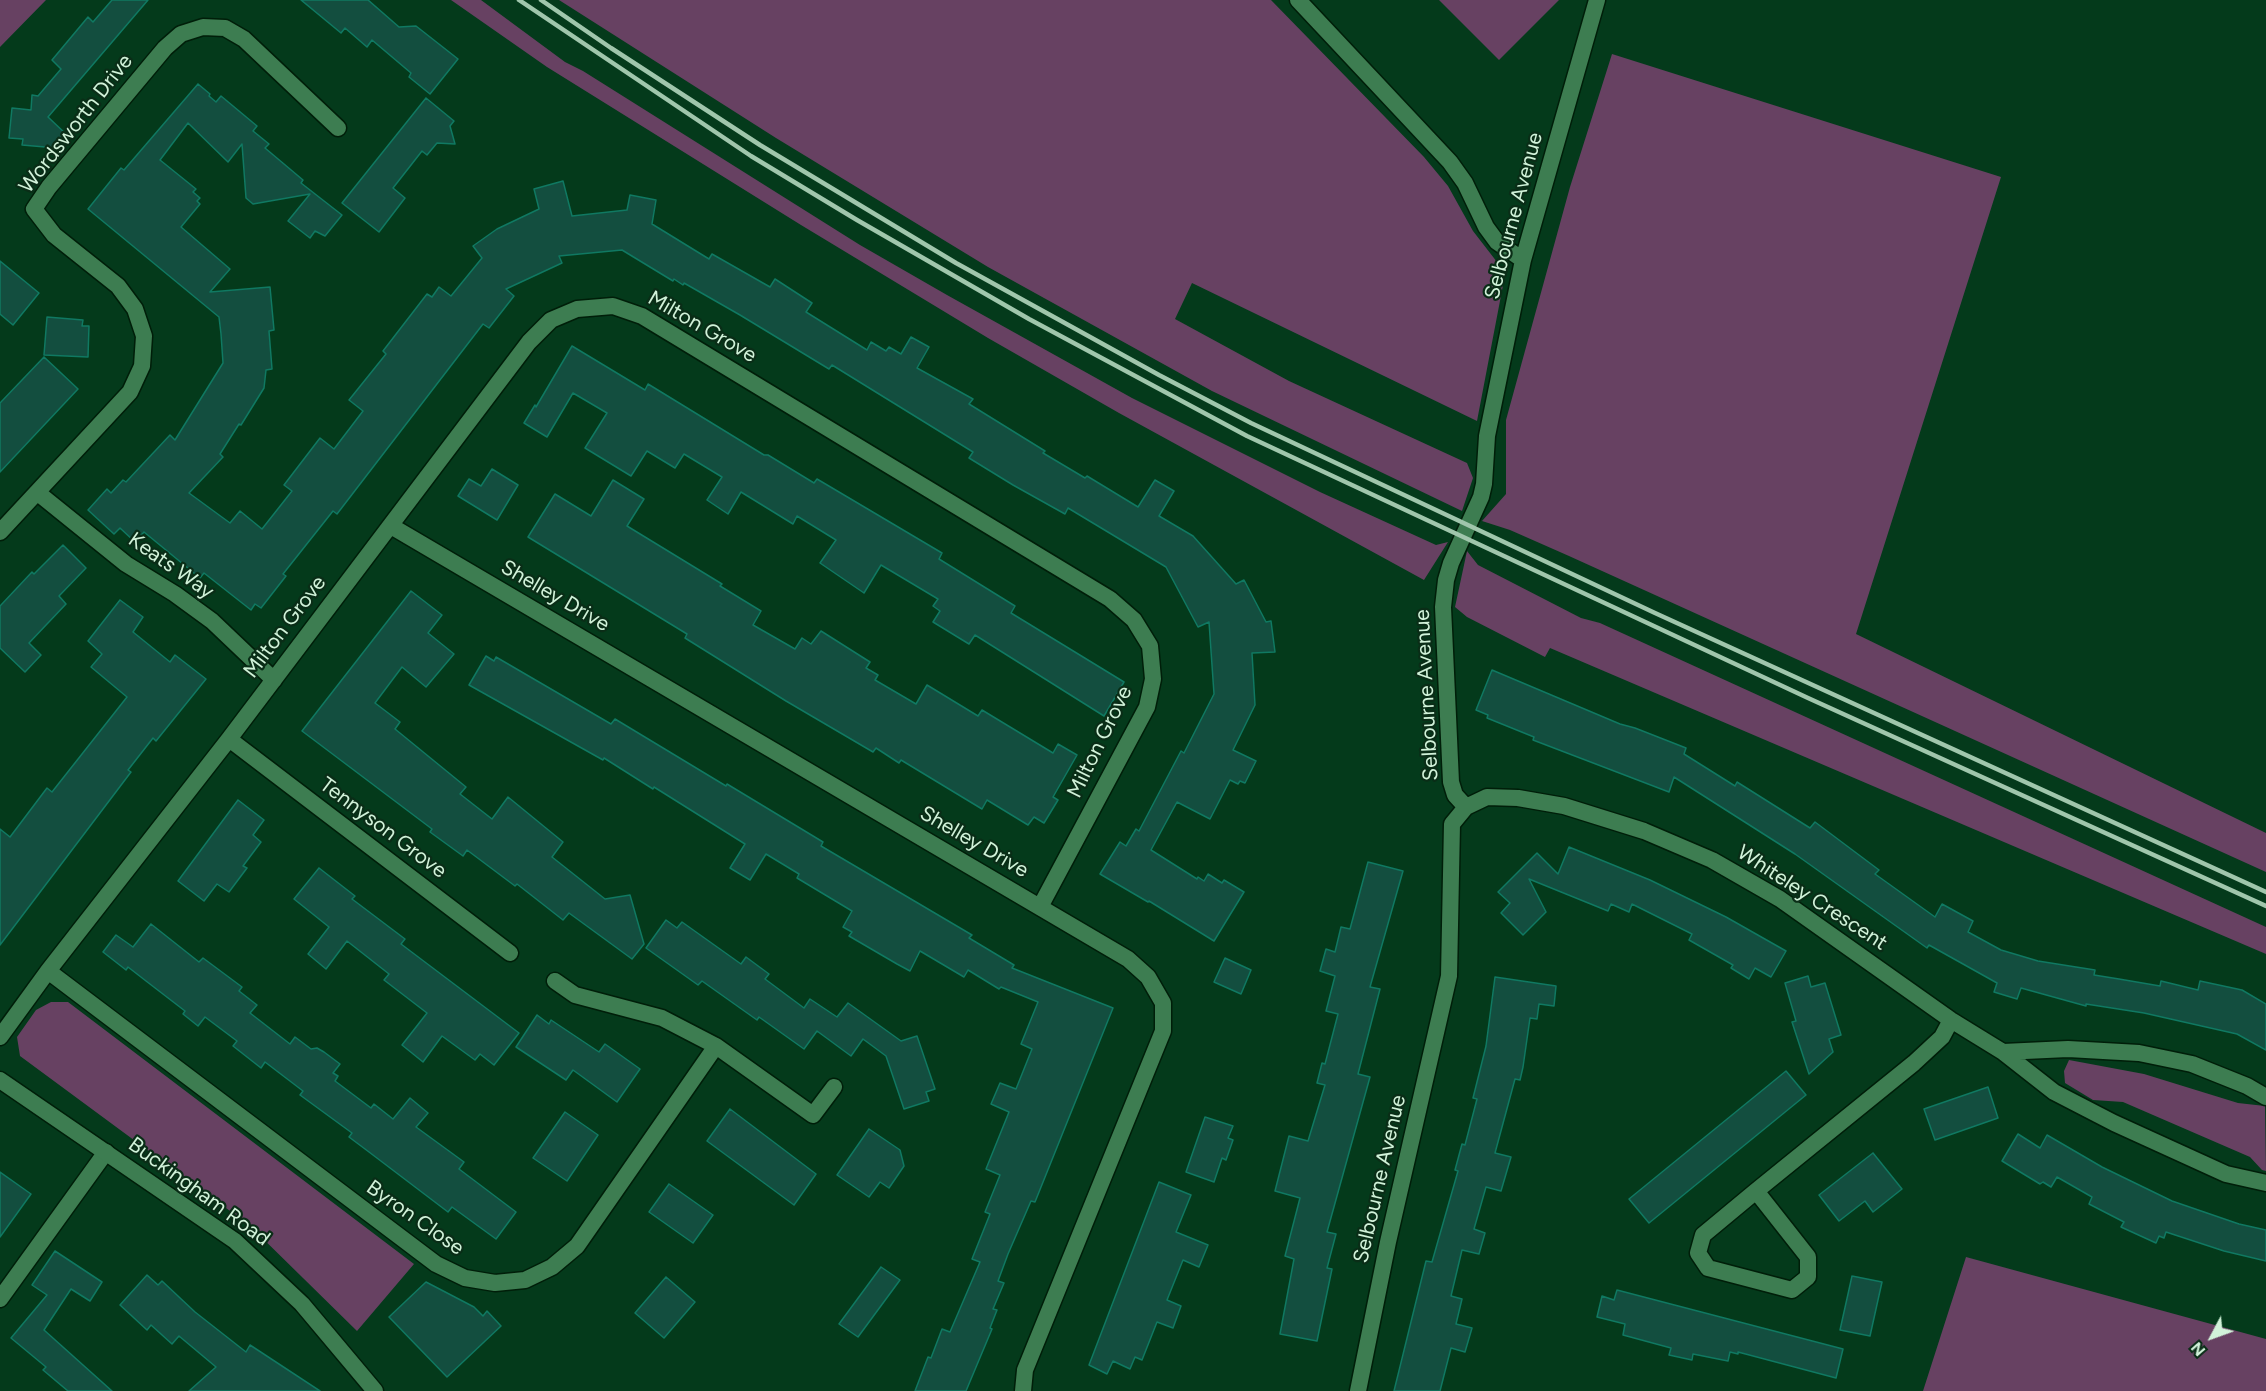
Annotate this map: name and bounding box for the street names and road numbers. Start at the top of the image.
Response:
street label: Wordsworth Drive [14,49,138,199]
street label: Selbourne Avenue [1480,130,1548,302]
street label: Milton Grove [643,286,761,368]
street label: Keats Way [123,527,219,605]
street label: Shelley Drive [496,555,614,637]
street label: Milton Grove [238,571,332,683]
street label: Selbourne Avenue [1410,609,1444,781]
street label: Milton Grove [1062,682,1138,802]
street label: Tennyson Grove [315,772,451,884]
street label: Shelley Drive [915,801,1033,883]
street label: Whiteley Crescent [1732,840,1892,956]
street label: Selbourne Avenue [1348,1093,1412,1265]
street label: Buckingham Road [123,1132,275,1252]
street label: Byron Close [361,1175,469,1261]

